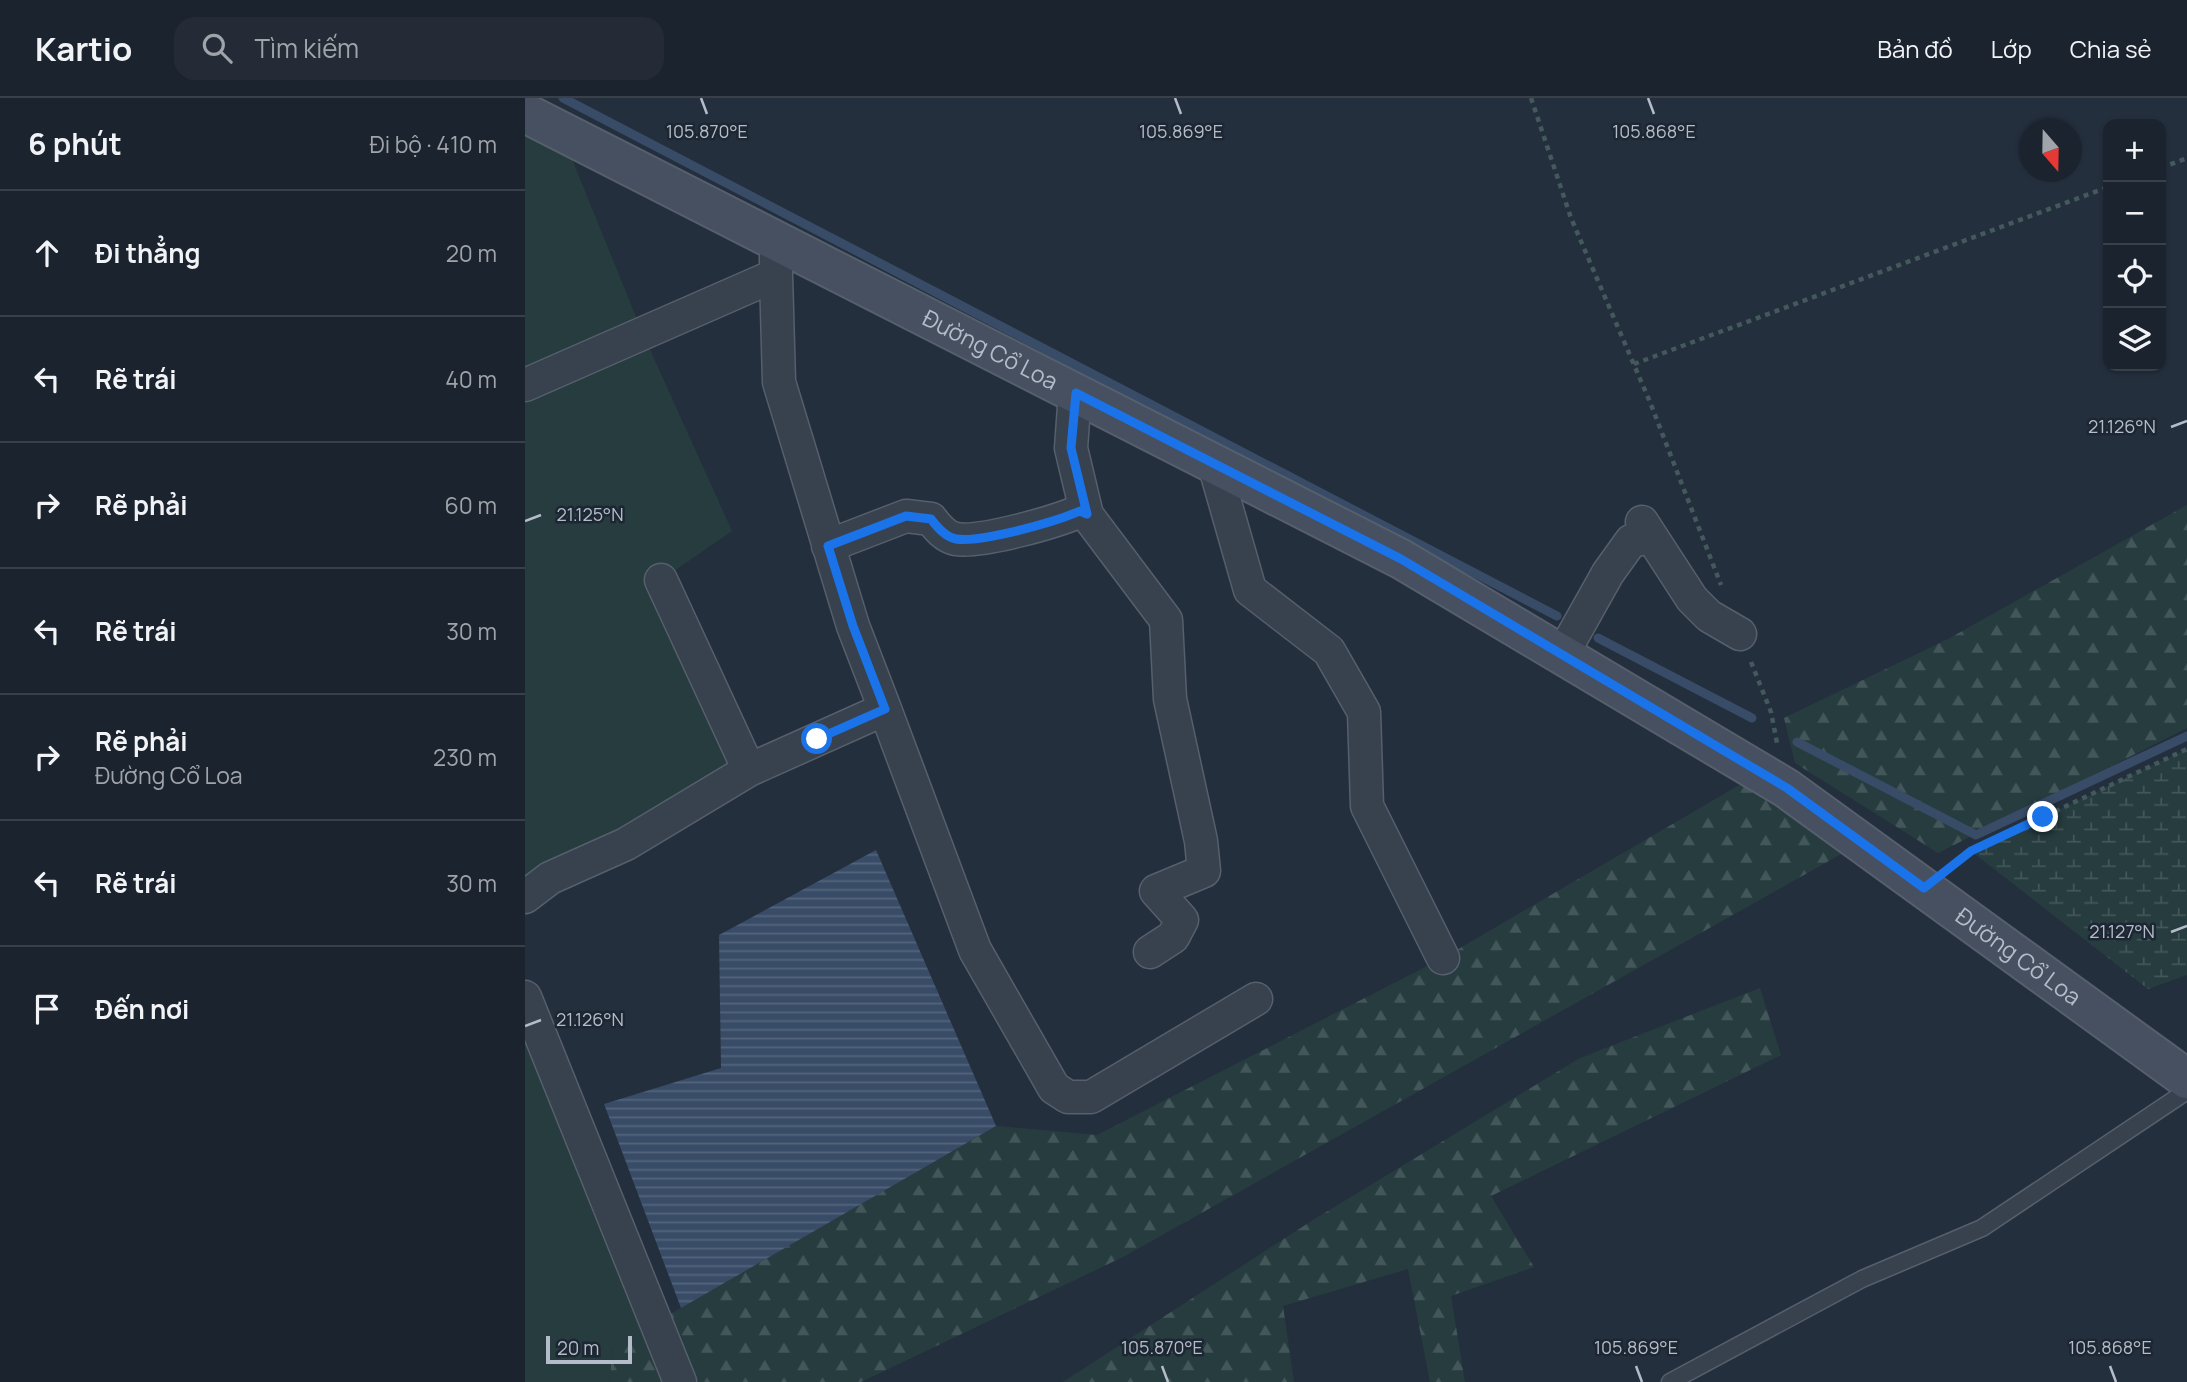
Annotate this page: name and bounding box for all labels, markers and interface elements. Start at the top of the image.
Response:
search box [174,17,664,80]
text: Kartio [35,26,132,71]
icon: search [198,29,236,67]
text: Tìm kiếm [254,30,359,66]
text: Bản đồ [1877,32,1953,65]
text: Lớp [1991,32,2032,65]
text: Chia sẻ [2070,32,2152,65]
text: 105.870°E [666,119,748,143]
text: 105.869°E [1139,119,1223,143]
text: 105.868°E [1612,119,1696,143]
north arrow [2019,119,2082,182]
map controls [2103,119,2166,371]
button: + [2103,119,2166,182]
text: 6 phút [28,123,122,164]
text: Đi bộ · 410 m [369,128,497,160]
button: − [2103,182,2166,245]
icon: ahead [28,234,66,272]
text: Đi thẳng [95,235,201,271]
text: 20 m [446,237,497,269]
button: locate [2103,245,2166,308]
street label: Đường Cổ Loa [918,301,1064,397]
button: layers [2103,308,2166,371]
icon: left [28,360,66,398]
text: Rẽ trái [95,361,177,397]
text: 40 m [445,363,497,395]
text: 21.126°N [2088,414,2156,438]
icon: right [28,486,66,524]
text: Rẽ phải [95,487,188,523]
text: 60 m [445,489,497,521]
text: 21.125°N [556,502,624,526]
icon: left [28,612,66,650]
text: Rẽ trái [95,613,177,649]
text: 30 m [446,615,497,647]
text: Rẽ phải [95,723,188,759]
route start [801,723,832,754]
icon: right [28,738,66,776]
text: 230 m [433,741,497,773]
text: Đường Cổ Loa [95,759,243,791]
route end [2027,801,2058,832]
icon: left [28,864,66,902]
text: Rẽ trái [95,865,177,901]
text: 30 m [446,867,497,899]
street label: Đường Cổ Loa [1950,899,2088,1012]
text: 21.127°N [2089,919,2155,943]
icon: arrive [28,990,66,1028]
text: Đến nơi [95,991,189,1027]
text: 21.126°N [556,1007,624,1031]
scale bar [546,1333,632,1365]
text: 20 m [557,1335,599,1361]
text: 105.870°E [1121,1335,1203,1359]
text: 105.869°E [1594,1335,1678,1359]
text: 105.868°E [2068,1335,2152,1359]

